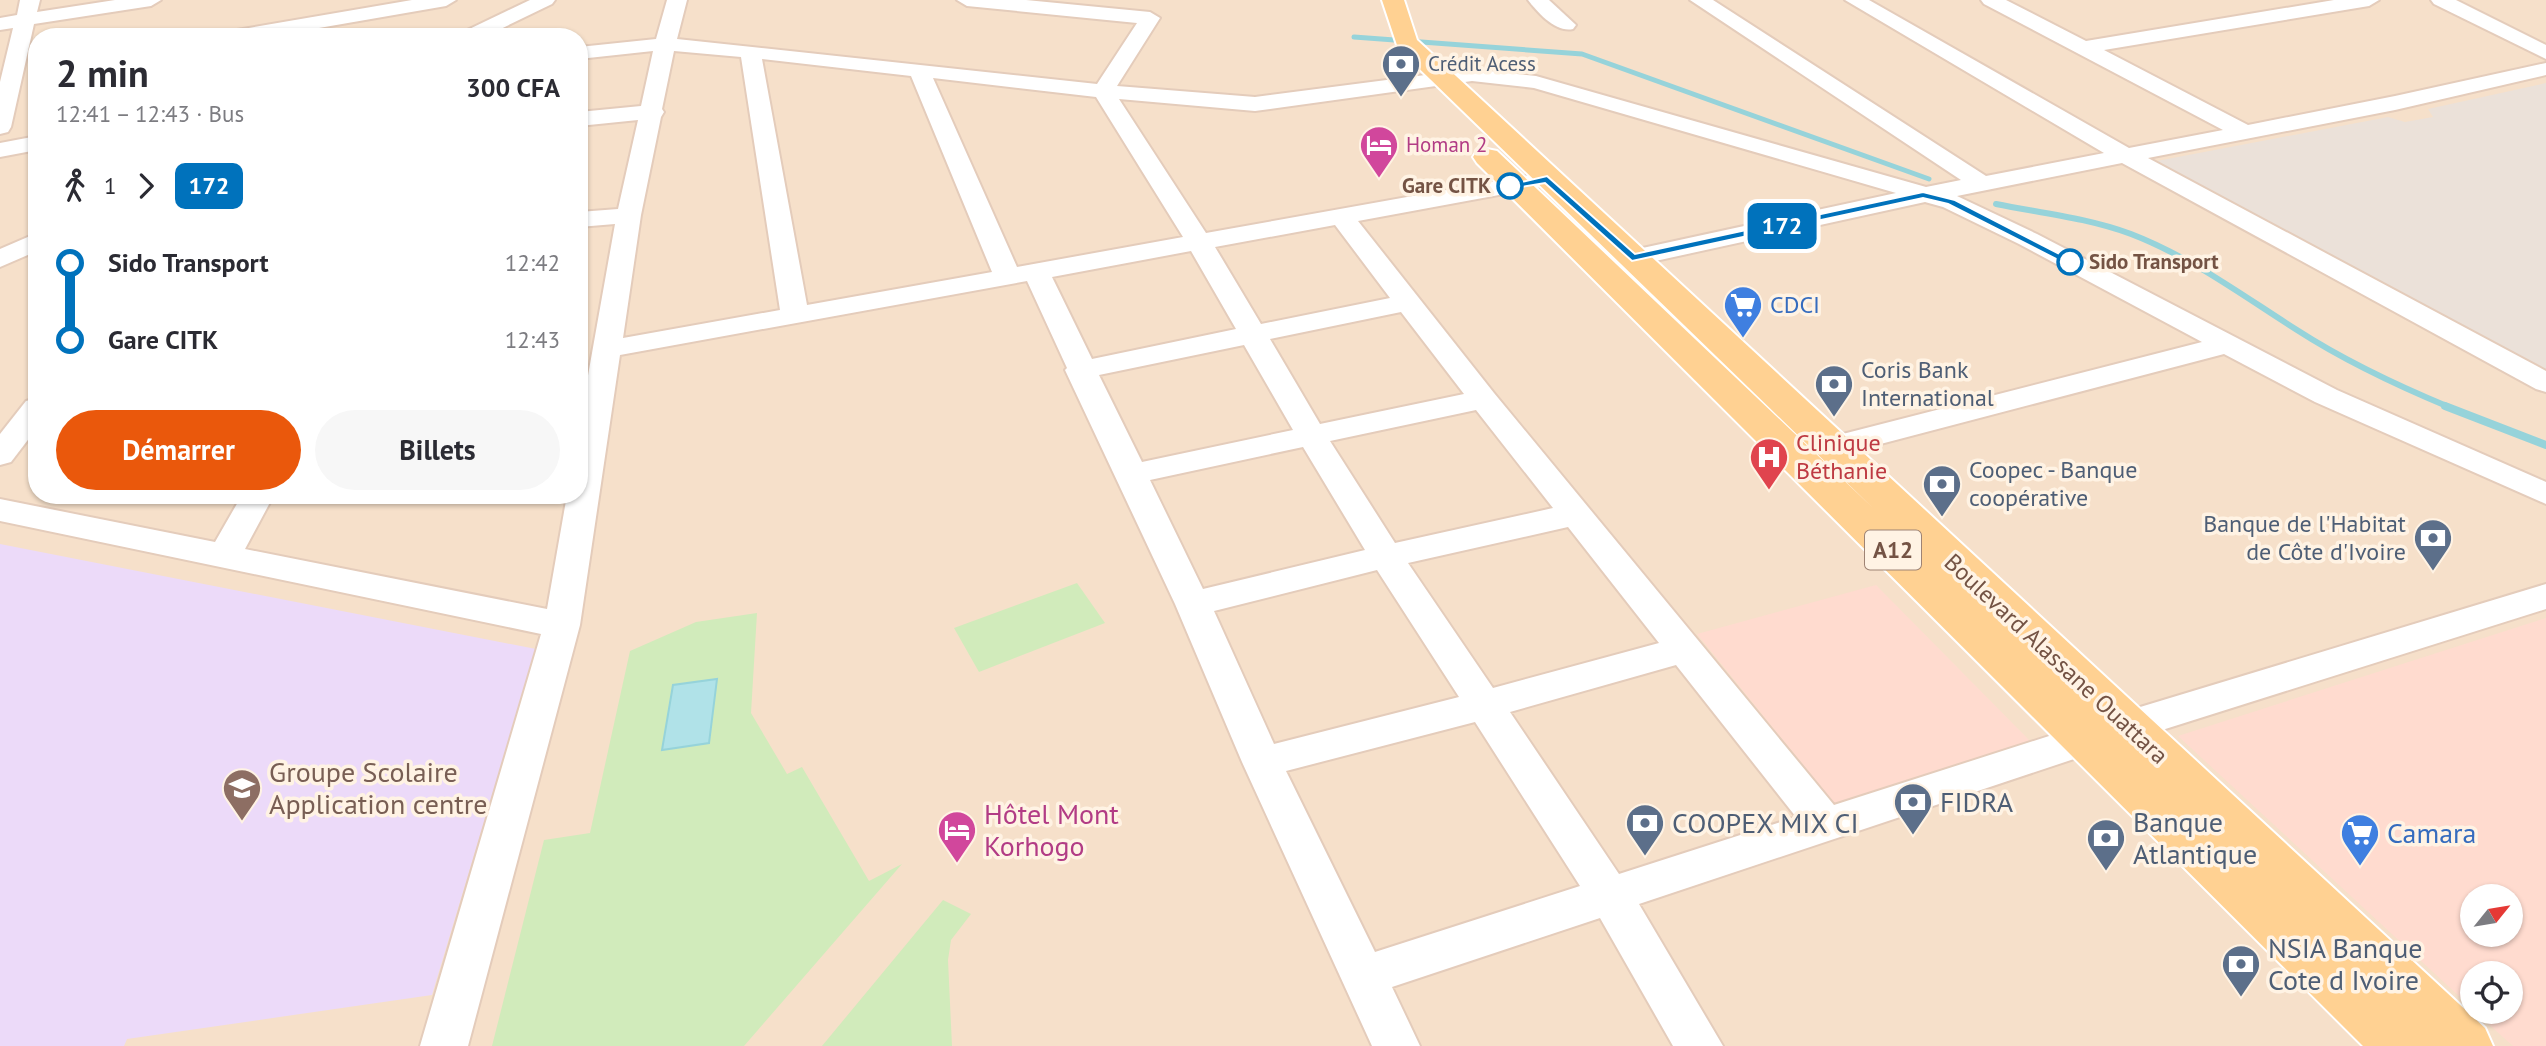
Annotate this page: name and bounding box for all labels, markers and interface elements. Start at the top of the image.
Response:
bank icon: Crédit Acess [1380,43,1422,98]
text: 2 min [56,48,149,97]
place label: Crédit Acess [1428,50,1536,77]
text: 300 CFA [466,71,560,104]
text: 12:41 – 12:43 · Bus [56,99,244,128]
hotel icon: Homan 2 [1358,124,1400,179]
place label: Homan 2 [1406,131,1487,158]
icon: walk [56,167,94,205]
icon: forward [127,167,165,205]
text: 172 [189,170,229,201]
text: 1 [104,171,117,200]
place label: Gare CITK [1402,172,1491,199]
marker: Gare CITK [1497,173,1523,199]
line badge: 172 [1742,203,1822,249]
text: 172 [1762,210,1802,241]
text: Sido Transport [108,246,269,279]
text: 12:42 [505,248,560,277]
place label: Sido Transport [2089,248,2219,275]
marker: Sido Transport [2057,249,2083,275]
supermarket icon: CDCI [1722,284,1764,339]
place label: CDCI [1770,289,1820,320]
text: Gare CITK [108,323,218,356]
text: 12:43 [505,325,560,354]
place label: Coris Bank International [1861,354,1994,413]
bank icon: Coris Bank International [1813,363,1855,418]
button: Démarrer [56,410,301,490]
button: Billets [315,410,560,490]
place label: Clinique Béthanie [1796,427,1887,486]
hospital icon: Clinique Béthanie [1748,436,1790,491]
place label: Coopec - Banque coopérative [1969,454,2137,513]
bank icon: Coopec - Banque coopérative [1921,463,1963,518]
place label: Banque de l'Habitat de Côte d'Ivoire [2203,508,2406,567]
bank icon: Banque de l'Habitat de Côte d'Ivoire [2412,517,2454,572]
road number: A12 [1865,530,1921,570]
street label: Boulevard Alassane Ouattara [1938,547,2175,771]
place label: Groupe Scolaire Application centre [269,753,487,822]
school or university icon: Groupe Scolaire Application centre [221,767,263,822]
bank icon: FIDRA [1892,781,1934,836]
place label: FIDRA [1940,783,2014,820]
place label: Hôtel Mont Korhogo [984,795,1119,864]
bank icon: COOPEX MIX CI [1624,802,1666,857]
place label: Banque Atlantique [2133,803,2257,872]
place label: COOPEX MIX CI [1672,804,1859,841]
hotel icon: Hôtel Mont Korhogo [936,809,978,864]
supermarket icon: Camara [2339,812,2381,867]
place label: Camara [2387,814,2476,851]
bank icon: Banque Atlantique [2085,817,2127,872]
north arrow [2460,884,2524,947]
map controls [2460,884,2523,1024]
place label: NSIA Banque Cote d Ivoire [2268,929,2422,998]
bank icon: NSIA Banque Cote d Ivoire [2220,943,2262,998]
button: locate [2460,961,2523,1024]

